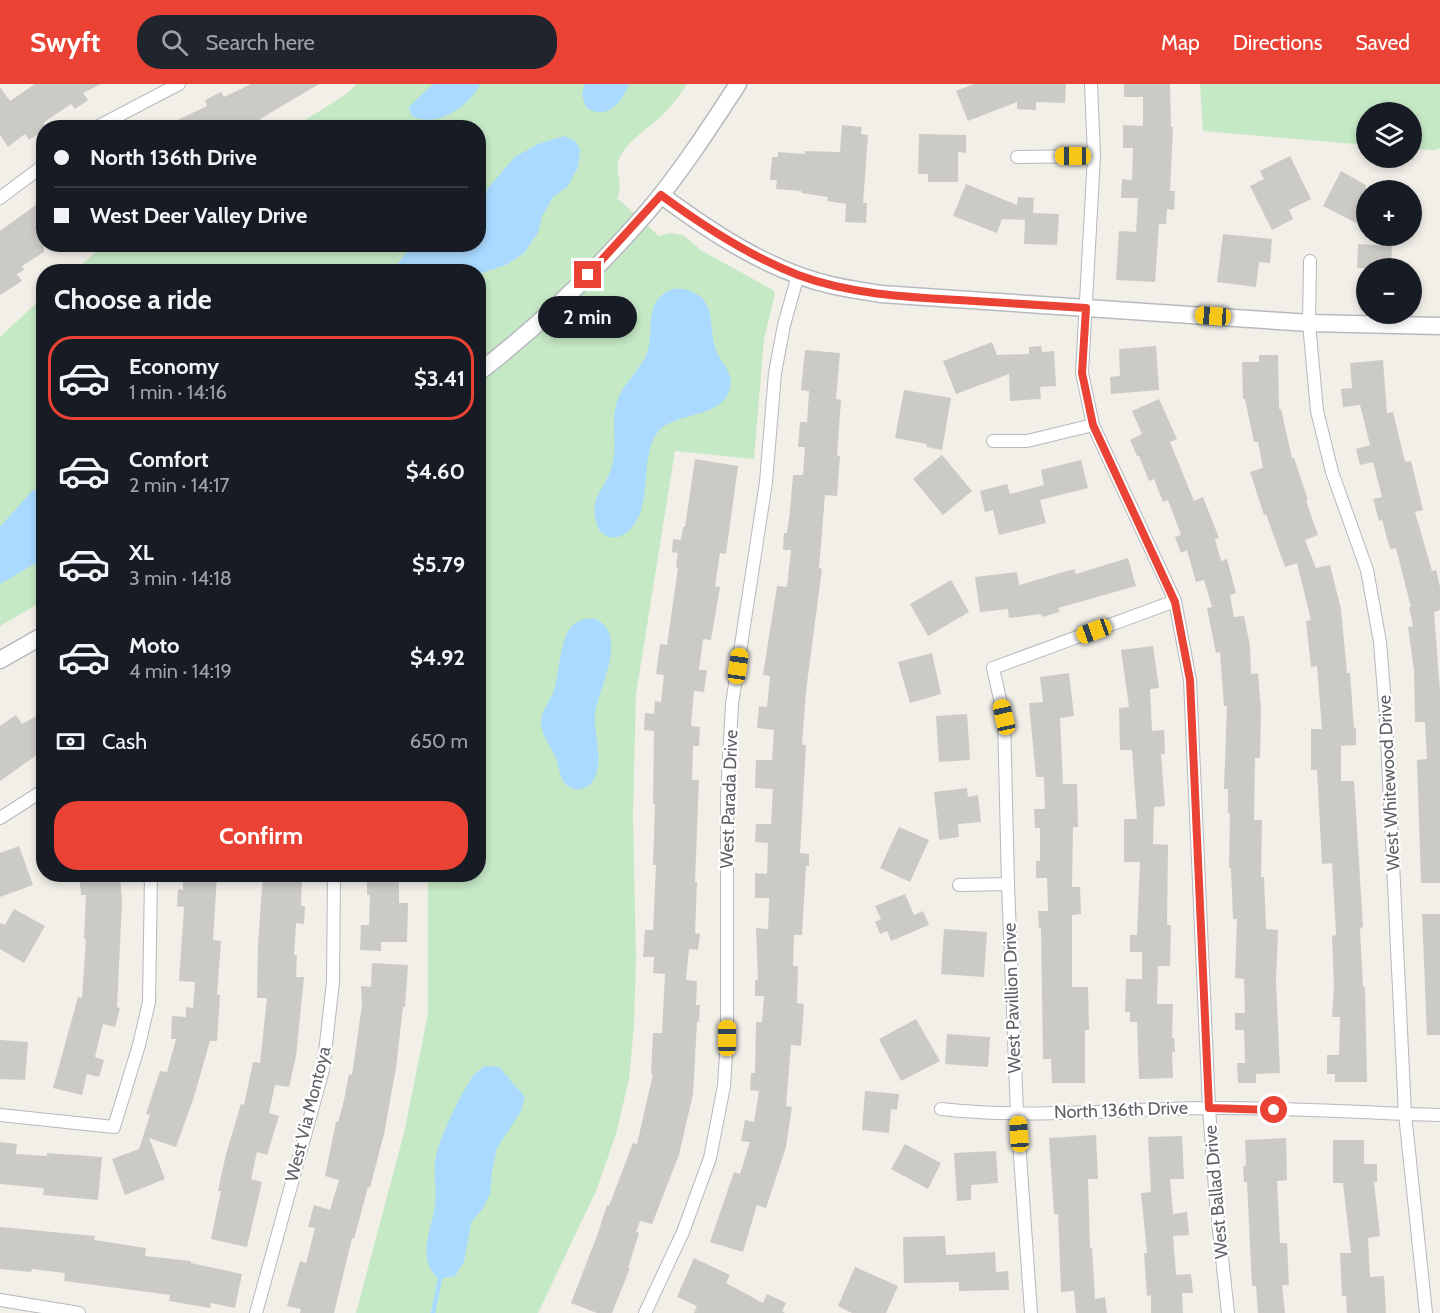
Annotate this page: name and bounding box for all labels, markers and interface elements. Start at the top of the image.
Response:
search box [137,15,557,69]
text: Swyft [30,25,101,59]
icon: search [158,26,191,59]
text: Search here [206,29,315,56]
text: Map [1161,30,1200,55]
text: Directions [1233,30,1322,55]
text: Saved [1355,30,1410,55]
map controls [1356,102,1422,324]
button: layers [1356,102,1422,168]
text: North 136th Drive [90,144,257,171]
car [1055,147,1091,165]
button: + [1356,180,1422,246]
text: West Deer Valley Drive [90,202,307,229]
button: − [1356,258,1422,324]
route end [574,261,601,288]
text: Choose a ride [54,283,212,316]
callout: 2 min [538,296,638,338]
text: 2 min [563,305,612,329]
car [1194,306,1232,326]
icon: car [57,351,111,405]
text: Economy [129,353,219,380]
text: $3.41 [414,365,465,392]
text: 1 min · 14:16 [129,380,227,404]
icon: car [57,444,111,498]
text: Comfort [129,446,208,473]
text: $4.60 [406,458,465,485]
text: 2 min · 14:17 [129,473,230,497]
icon: car [57,537,111,591]
text: XL [129,539,154,566]
text: $5.79 [412,551,465,578]
text: 3 min · 14:18 [129,566,232,590]
car [1074,616,1114,646]
icon: car [57,630,111,684]
text: Moto [129,632,180,659]
text: $4.92 [410,644,465,671]
car [727,647,749,685]
text: 4 min · 14:19 [129,659,232,683]
street label: West Whitewood Drive [1373,694,1405,872]
car [991,697,1017,737]
icon: cash [54,725,87,758]
text: Cash [102,728,147,755]
text: 650 m [410,729,468,753]
street label: West Parada Drive [716,729,742,869]
button: Confirm [54,801,468,870]
street label: West Pavillion Drive [998,922,1026,1074]
car [718,1020,736,1056]
street label: West Via Montoya [281,1044,336,1184]
route start [1260,1096,1287,1123]
street label: North 136th Drive [1054,1097,1188,1123]
car [1009,1115,1029,1153]
street label: West Ballad Drive [1199,1124,1233,1260]

